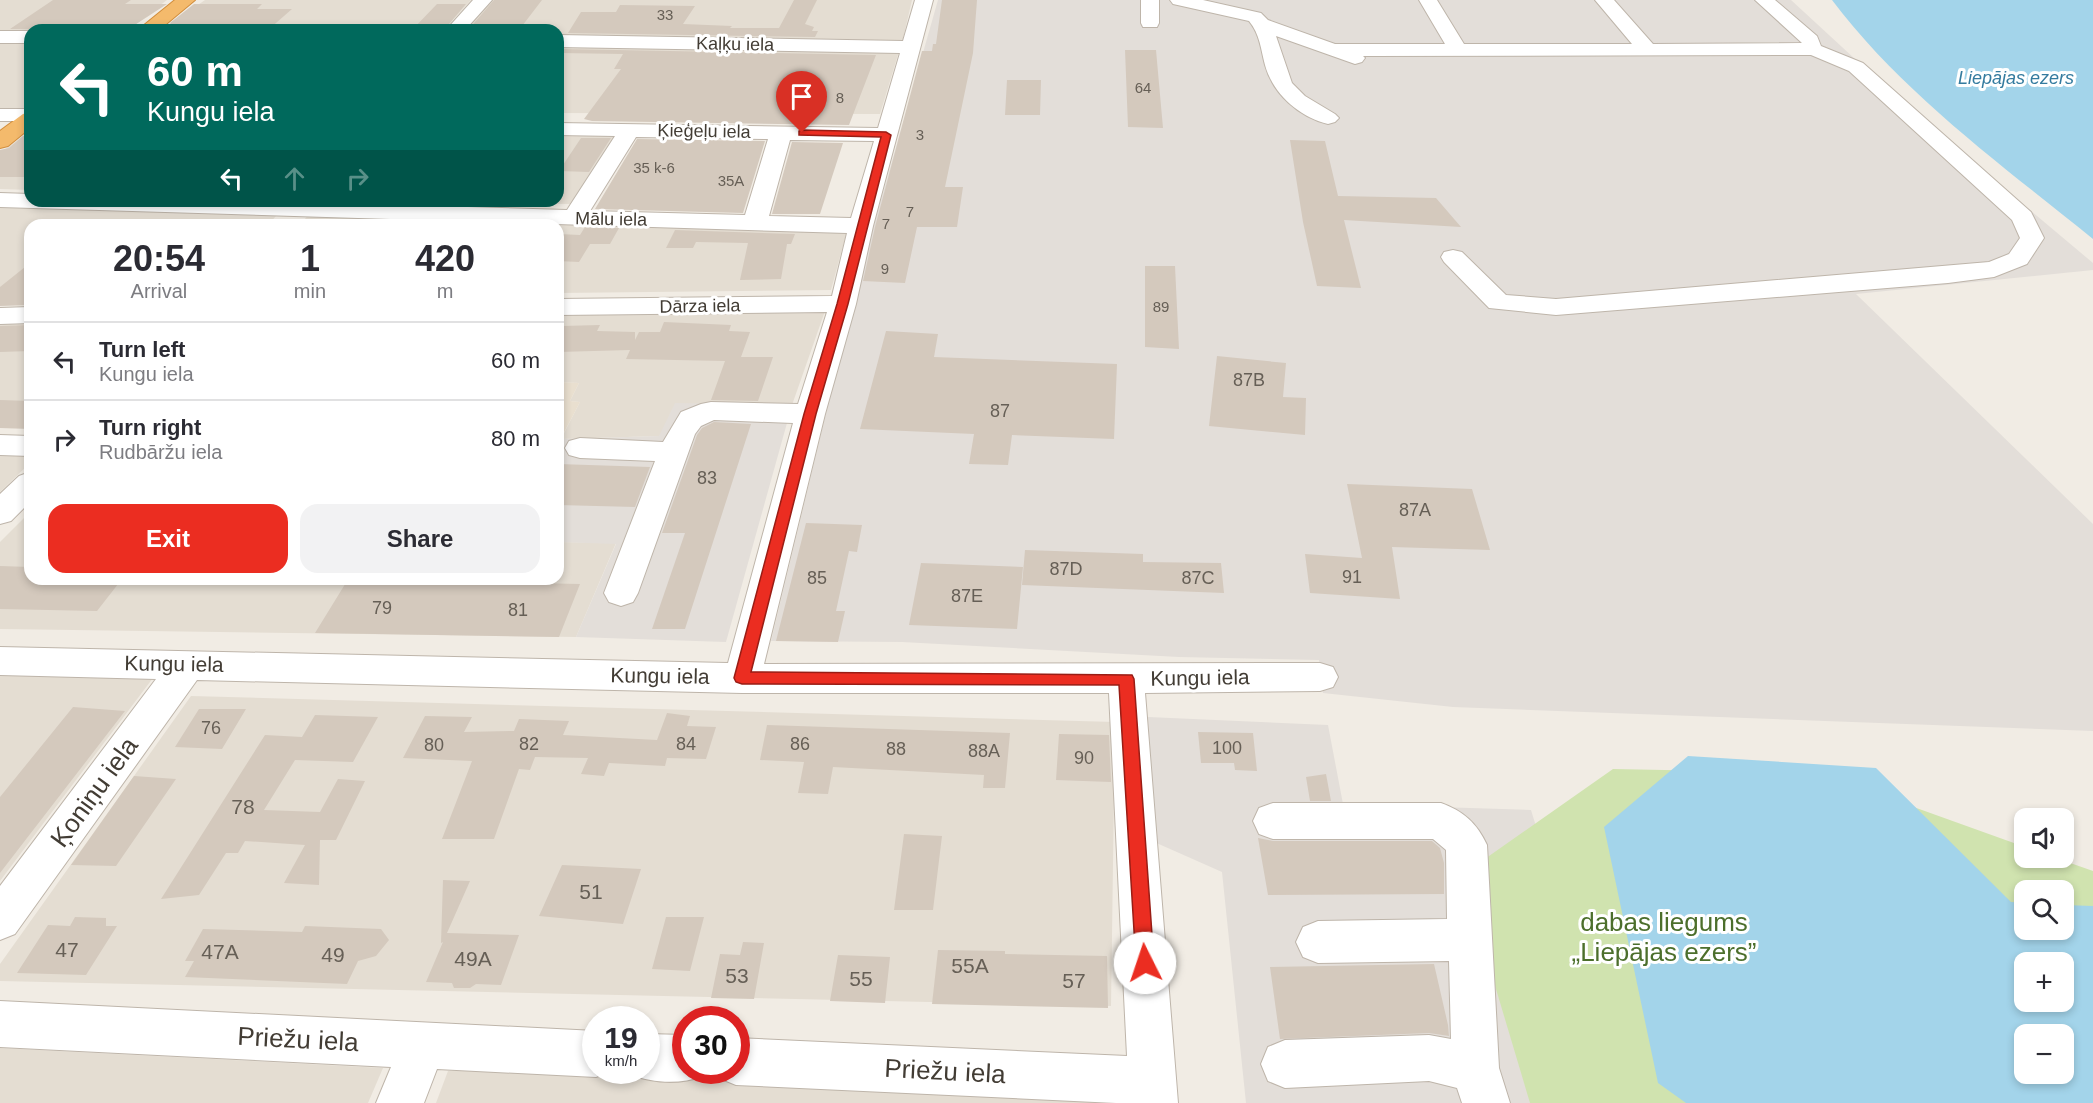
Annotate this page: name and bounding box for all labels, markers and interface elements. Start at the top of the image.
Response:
house number: 33 [657,6,673,23]
street label: Kaļķu iela [696,33,775,55]
icon: left [48,48,126,126]
text: 60 m [147,48,243,95]
water label: Liepājas ezers [1958,68,2074,88]
pin [776,71,827,133]
house number: 64 [1135,79,1151,96]
icon: arrive [785,80,818,113]
house number: 8 [836,89,844,106]
text: Kungu iela [147,97,275,127]
street label: Ķieģeļu iela [657,120,752,142]
house number: 3 [916,126,924,143]
house number: 35 k-6 [633,159,675,176]
icon: left [215,162,248,195]
icon: ahead [278,162,311,195]
icon: right [341,162,374,195]
house number: 35A [718,172,744,189]
house number: 7 [906,203,914,220]
street label: Mālu iela [575,208,648,230]
house number: 7 [882,215,890,232]
text: 20:54 [113,238,205,279]
text: 1 [300,238,320,279]
text: 420 [415,238,475,279]
house number: 9 [881,260,889,277]
text: Arrival [131,280,187,302]
text: min [294,280,326,302]
text: m [437,280,453,302]
street label: Dārza iela [659,295,742,317]
house number: 89 [1153,298,1169,315]
text: Turn left [99,337,185,362]
icon: left [48,345,81,378]
text: 60 m [491,348,540,373]
text: Kungu iela [99,363,194,385]
house number: 87B [1233,370,1265,390]
house number: 87 [990,401,1010,421]
text: Turn right [99,415,201,440]
icon: right [48,423,81,456]
text: 80 m [491,426,540,451]
text: Rudbāržu iela [99,441,222,463]
house number: 83 [697,468,717,488]
house number: 87A [1399,500,1431,520]
button: Exit [48,504,288,573]
button: Share [300,504,540,573]
house number: 87D [1049,559,1083,579]
house number: 91 [1342,567,1362,587]
house number: 85 [807,568,827,588]
house number: 87C [1181,568,1215,588]
house number: 87E [951,586,983,606]
house number: 79 [372,598,392,618]
house number: 81 [508,600,528,620]
street label: Kungu iela [124,651,224,676]
street label: Kungu iela [610,663,710,688]
street label: Kungu iela [1150,665,1250,690]
house number: 76 [201,718,221,738]
street label: Ķoniņu iela [44,731,144,853]
house number: 82 [519,734,539,754]
house number: 84 [676,734,696,754]
house number: 86 [790,734,810,754]
house number: 80 [424,735,444,755]
house number: 100 [1212,738,1242,758]
house number: 88 [886,739,906,759]
house number: 88A [968,741,1000,761]
house number: 90 [1074,748,1094,768]
house number: 78 [231,795,255,818]
map controls [2014,808,2074,1084]
button: sound [2014,808,2074,868]
house number: 51 [579,880,603,903]
button: search [2014,880,2074,940]
park label: dabas liegums „Liepājas ezers” [1572,907,1756,967]
position arrow [1113,931,1177,995]
house number: 47 [55,938,79,961]
house number: 47A [201,940,239,963]
house number: 49 [321,943,345,966]
house number: 49A [454,947,492,970]
button: + [2014,952,2074,1012]
house number: 55A [951,954,989,977]
house number: 53 [725,964,749,987]
house number: 55 [849,967,873,990]
house number: 57 [1062,969,1086,992]
speed limit sign: 30 [672,1006,750,1084]
street label: Priežu iela [237,1021,360,1057]
text: 19 [604,1021,638,1054]
button: − [2014,1024,2074,1084]
text: km/h [605,1052,637,1069]
street label: Priežu iela [884,1053,1007,1089]

